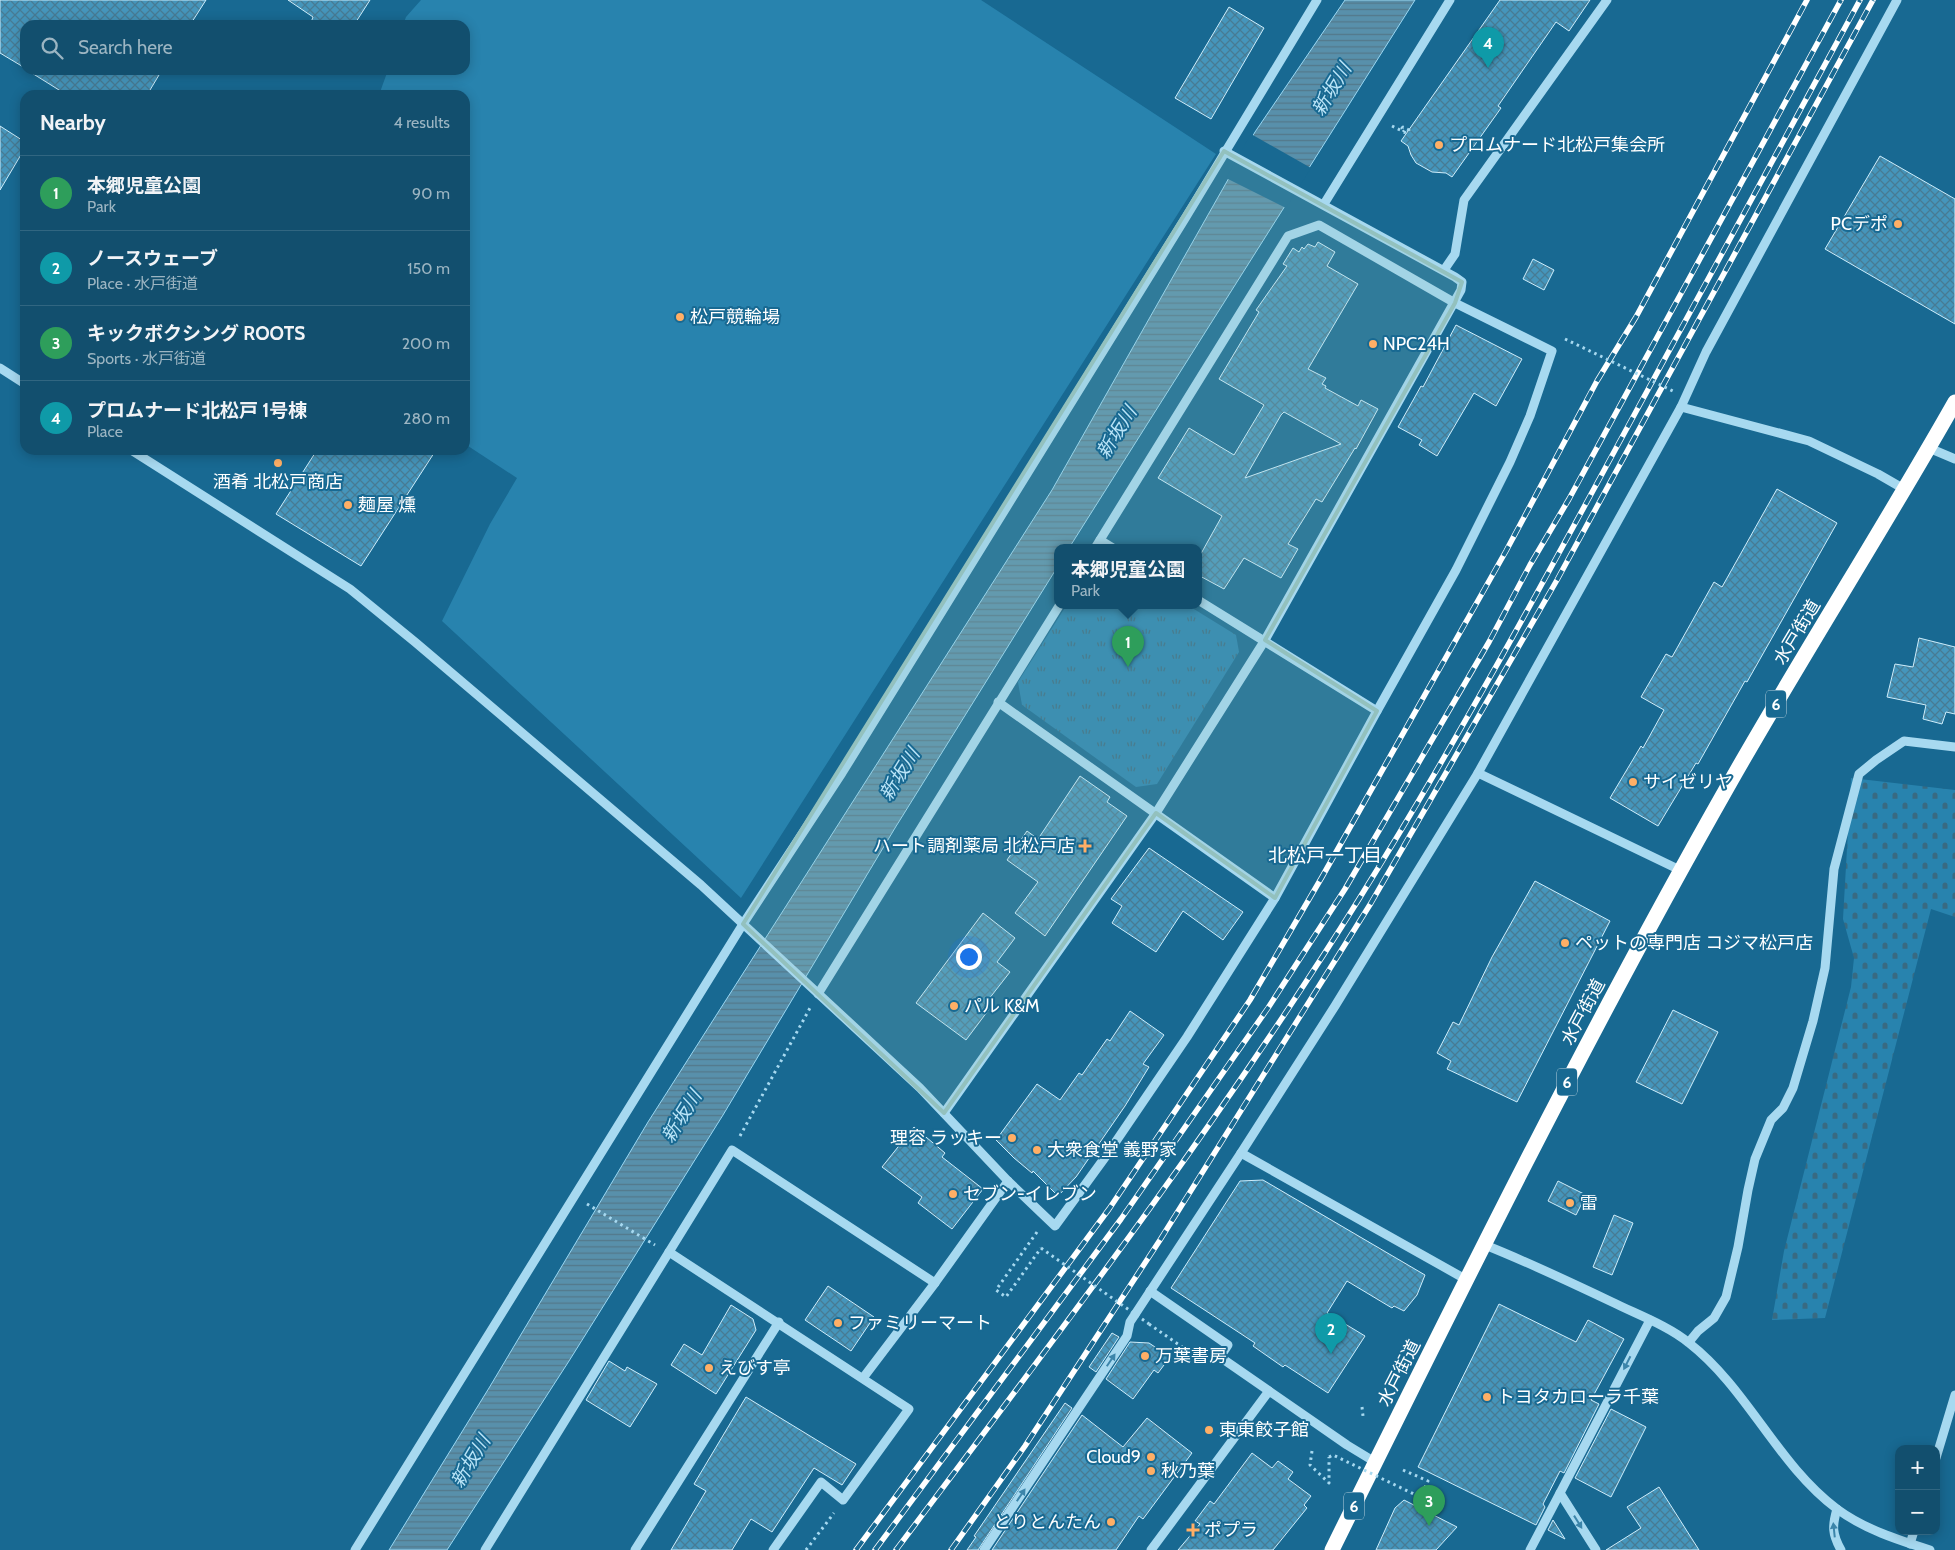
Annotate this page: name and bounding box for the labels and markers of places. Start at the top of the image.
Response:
pin: 4 [1472,27,1504,68]
place label: プロムナード北松戸集会所 [1449,134,1665,156]
marker: プロムナード北松戸集会所 [1433,139,1445,151]
place label: PCデポ [1831,213,1888,235]
marker: PCデポ [1892,218,1904,230]
place label: 松戸競輪場 [690,306,780,328]
marker: 松戸競輪場 [674,311,686,323]
place label: NPC24H [1383,333,1450,355]
marker: NPC24H [1367,338,1379,350]
marker: 酒肴 北松戸商店 [272,457,284,469]
place label: 酒肴 北松戸商店 [213,471,343,493]
place label: 麺屋 燻 [358,494,416,516]
marker: 麺屋 燻 [342,499,354,511]
pin: 1 [1112,626,1144,667]
place label: サイゼリヤ [1643,771,1733,793]
marker: サイゼリヤ [1627,776,1639,788]
place label: ハート調剤薬局 北松戸店 [873,835,1075,857]
marker: ハート調剤薬局 北松戸店 [1079,840,1091,852]
place label: ペットの専門店 コジマ松戸店 [1575,932,1813,954]
marker: ペットの専門店 コジマ松戸店 [1559,937,1571,949]
place label: パル K&M [964,995,1040,1017]
marker: パル K&M [948,1000,960,1012]
place label: 理容 ラッキー [890,1127,1002,1149]
marker: 理容 ラッキー [1006,1132,1018,1144]
place label: 大衆食堂 義野家 [1047,1139,1177,1161]
marker: 大衆食堂 義野家 [1031,1144,1043,1156]
place label: セブン-イレブン [963,1183,1097,1205]
marker: セブン-イレブン [947,1188,959,1200]
place label: 雷 [1580,1192,1598,1214]
marker: 雷 [1564,1197,1576,1209]
place label: ファミリーマート [848,1312,992,1334]
pin: 2 [1315,1313,1347,1354]
marker: ファミリーマート [832,1317,844,1329]
place label: 万葉書房 [1155,1345,1227,1367]
marker: 万葉書房 [1139,1350,1151,1362]
place label: えびす亭 [719,1357,791,1379]
marker: えびす亭 [703,1362,715,1374]
place label: トヨタカローラ千葉 [1497,1386,1659,1408]
marker: トヨタカローラ千葉 [1481,1391,1493,1403]
place label: 東東餃子館 [1219,1419,1309,1441]
marker: 東東餃子館 [1203,1424,1215,1436]
place label: Cloud9 [1086,1446,1141,1468]
marker: Cloud9 [1145,1451,1157,1463]
place label: 秋乃葉 [1161,1460,1215,1482]
marker: 秋乃葉 [1145,1465,1157,1477]
pin: 3 [1413,1485,1445,1526]
place label: とりとんたん [993,1511,1101,1533]
marker: とりとんたん [1105,1516,1117,1528]
place label: ポプラ [1204,1519,1258,1541]
marker: ポプラ [1186,1523,1200,1537]

